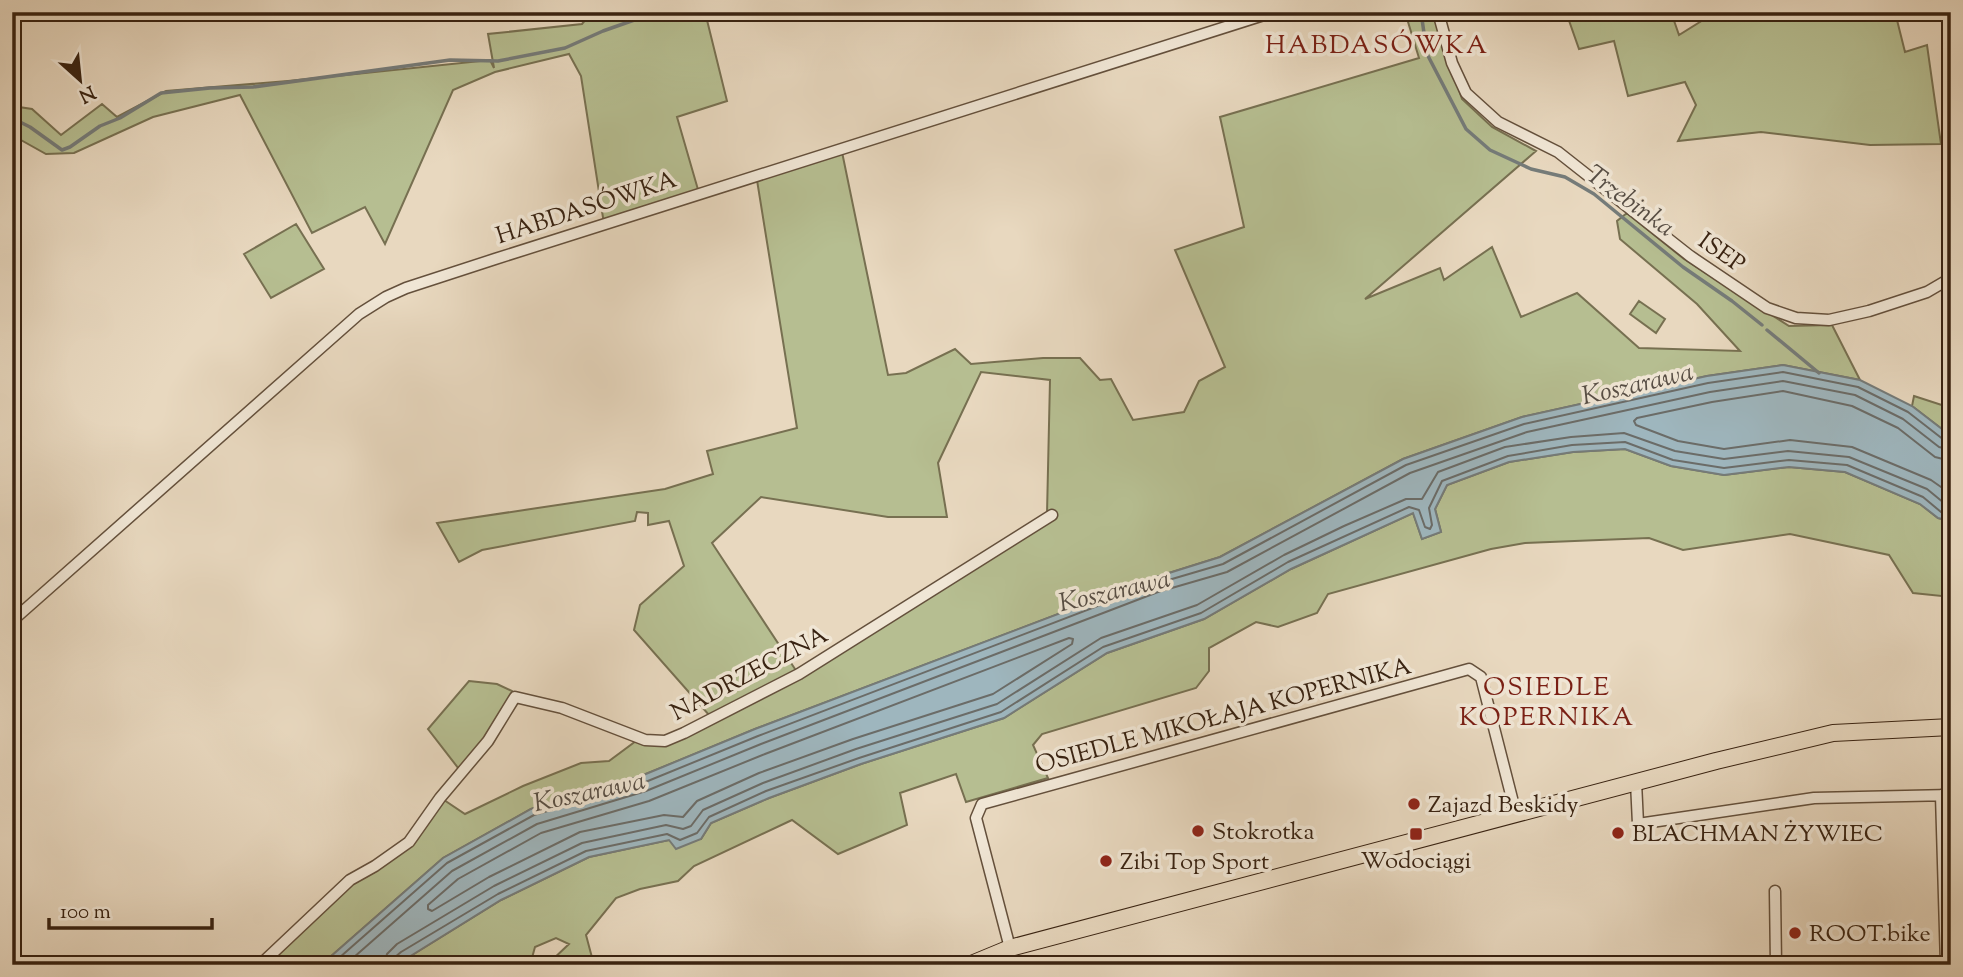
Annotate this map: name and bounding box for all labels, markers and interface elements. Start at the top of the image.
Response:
district label: HABDASÓWKA [1265,28,1489,65]
north arrow [46,46,116,116]
text: N [74,77,99,108]
water label: Trzebinka [1578,157,1682,247]
street label: HABDASÓWKA [492,163,682,254]
street label: ISEP [1691,225,1751,282]
water label: Koszarawa [1578,355,1697,416]
water label: Koszarawa [1055,562,1174,623]
street label: NADRZECZNA [665,619,835,731]
street label: OSIEDLE MIKOŁAJA KOPERNIKA [1032,650,1416,784]
district label: OSIEDLE KOPERNIKA [1459,670,1635,737]
water label: Koszarawa [530,764,649,823]
place label: Zajazd Beskidy [1428,789,1579,823]
marker: Zajazd Beskidy [1406,796,1422,812]
place label: Stokrotka [1212,816,1315,850]
place label: BLACHMAN ŻYWIEC [1632,818,1883,852]
marker: Stokrotka [1190,823,1206,839]
marker: BLACHMAN ŻYWIEC [1610,825,1626,841]
marker: Wodociągi [1408,826,1424,842]
place label: Wodociągi [1361,845,1472,879]
place label: Zibi Top Sport [1120,846,1269,880]
marker: Zibi Top Sport [1098,853,1114,869]
scale bar [49,886,212,930]
text: 100 m [60,898,111,928]
place label: ROOT.bike [1809,918,1931,952]
marker: ROOT.bike [1787,925,1803,941]

